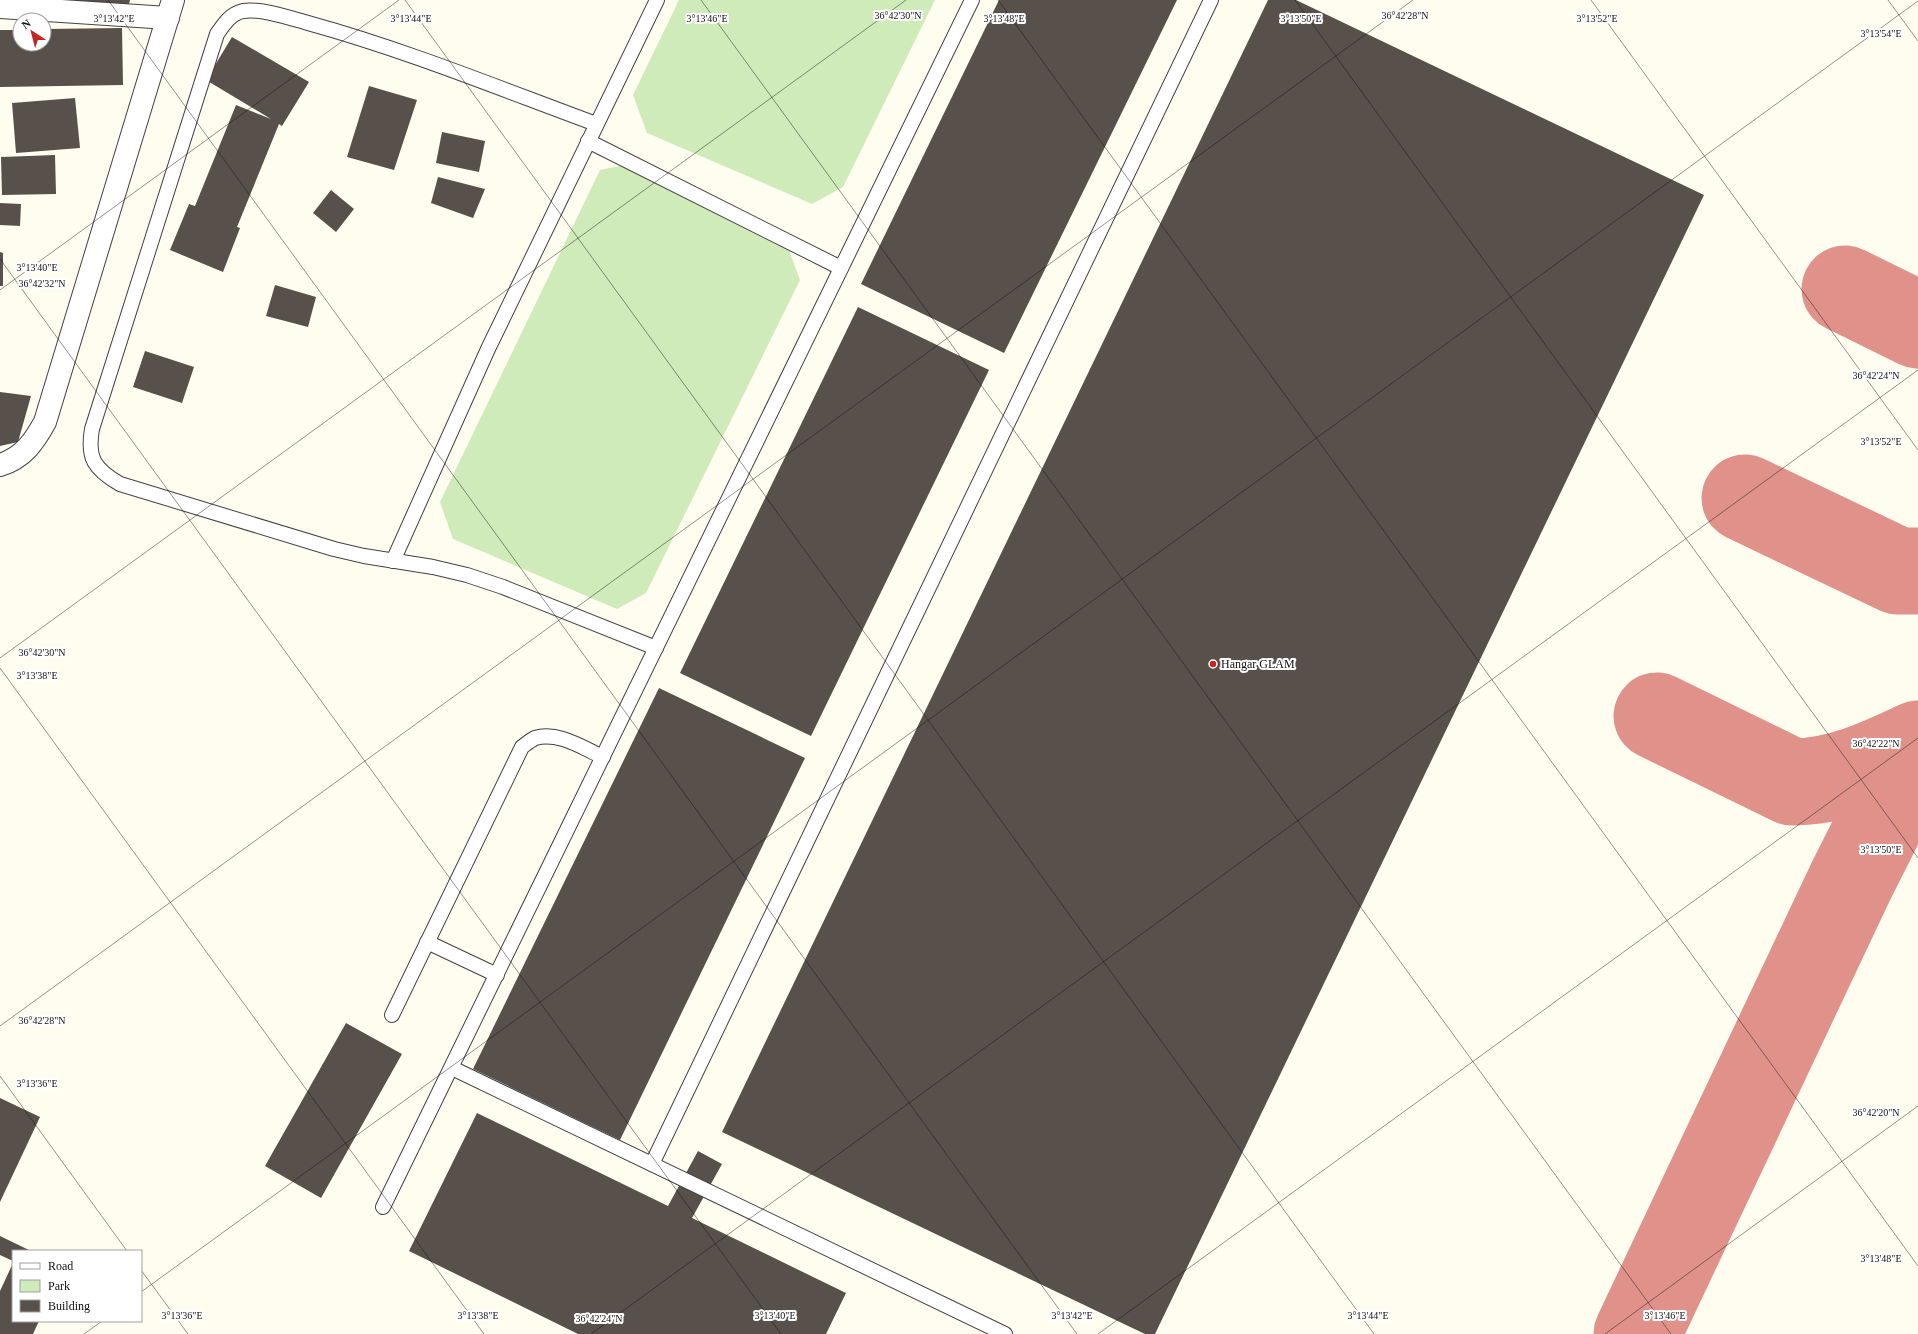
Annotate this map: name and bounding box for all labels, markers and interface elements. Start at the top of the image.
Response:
text: 36°42'30"N [874,10,922,21]
text: 36°42'28"N [1381,10,1429,21]
north arrow [12,12,52,52]
text: 3°13'42"E [94,13,135,24]
text: 3°13'44"E [391,13,432,24]
text: 3°13'46"E [687,13,728,24]
text: 3°13'48"E [984,13,1025,24]
text: 3°13'50"E [1281,13,1322,24]
text: 3°13'52"E [1577,13,1618,24]
text: N [19,17,33,31]
text: 3°13'54"E [1861,28,1902,39]
text: 3°13'40"E [17,262,58,273]
text: 36°42'32"N [18,278,66,289]
text: 36°42'24"N [1852,370,1900,381]
text: 3°13'52"E [1861,436,1902,447]
text: 36°42'30"N [18,647,66,658]
place label: Hangar GLAM [1221,657,1295,671]
marker: Hangar GLAM [1208,659,1218,669]
text: 3°13'38"E [17,670,58,681]
text: 36°42'22"N [1852,738,1900,749]
text: 3°13'50"E [1861,844,1902,855]
text: 36°42'28"N [18,1015,66,1026]
text: 3°13'36"E [17,1078,58,1089]
text: 36°42'20"N [1852,1107,1900,1118]
legend [12,1250,142,1322]
text: 3°13'48"E [1861,1253,1902,1264]
text: Road [48,1259,73,1273]
text: Park [48,1279,70,1293]
text: Building [48,1299,90,1313]
text: 3°13'36"E [162,1310,203,1321]
text: 3°13'38"E [458,1310,499,1321]
text: 3°13'40"E [755,1310,796,1321]
text: 3°13'42"E [1052,1310,1093,1321]
text: 3°13'44"E [1348,1310,1389,1321]
text: 3°13'46"E [1645,1310,1686,1321]
text: 36°42'24"N [575,1313,623,1324]

